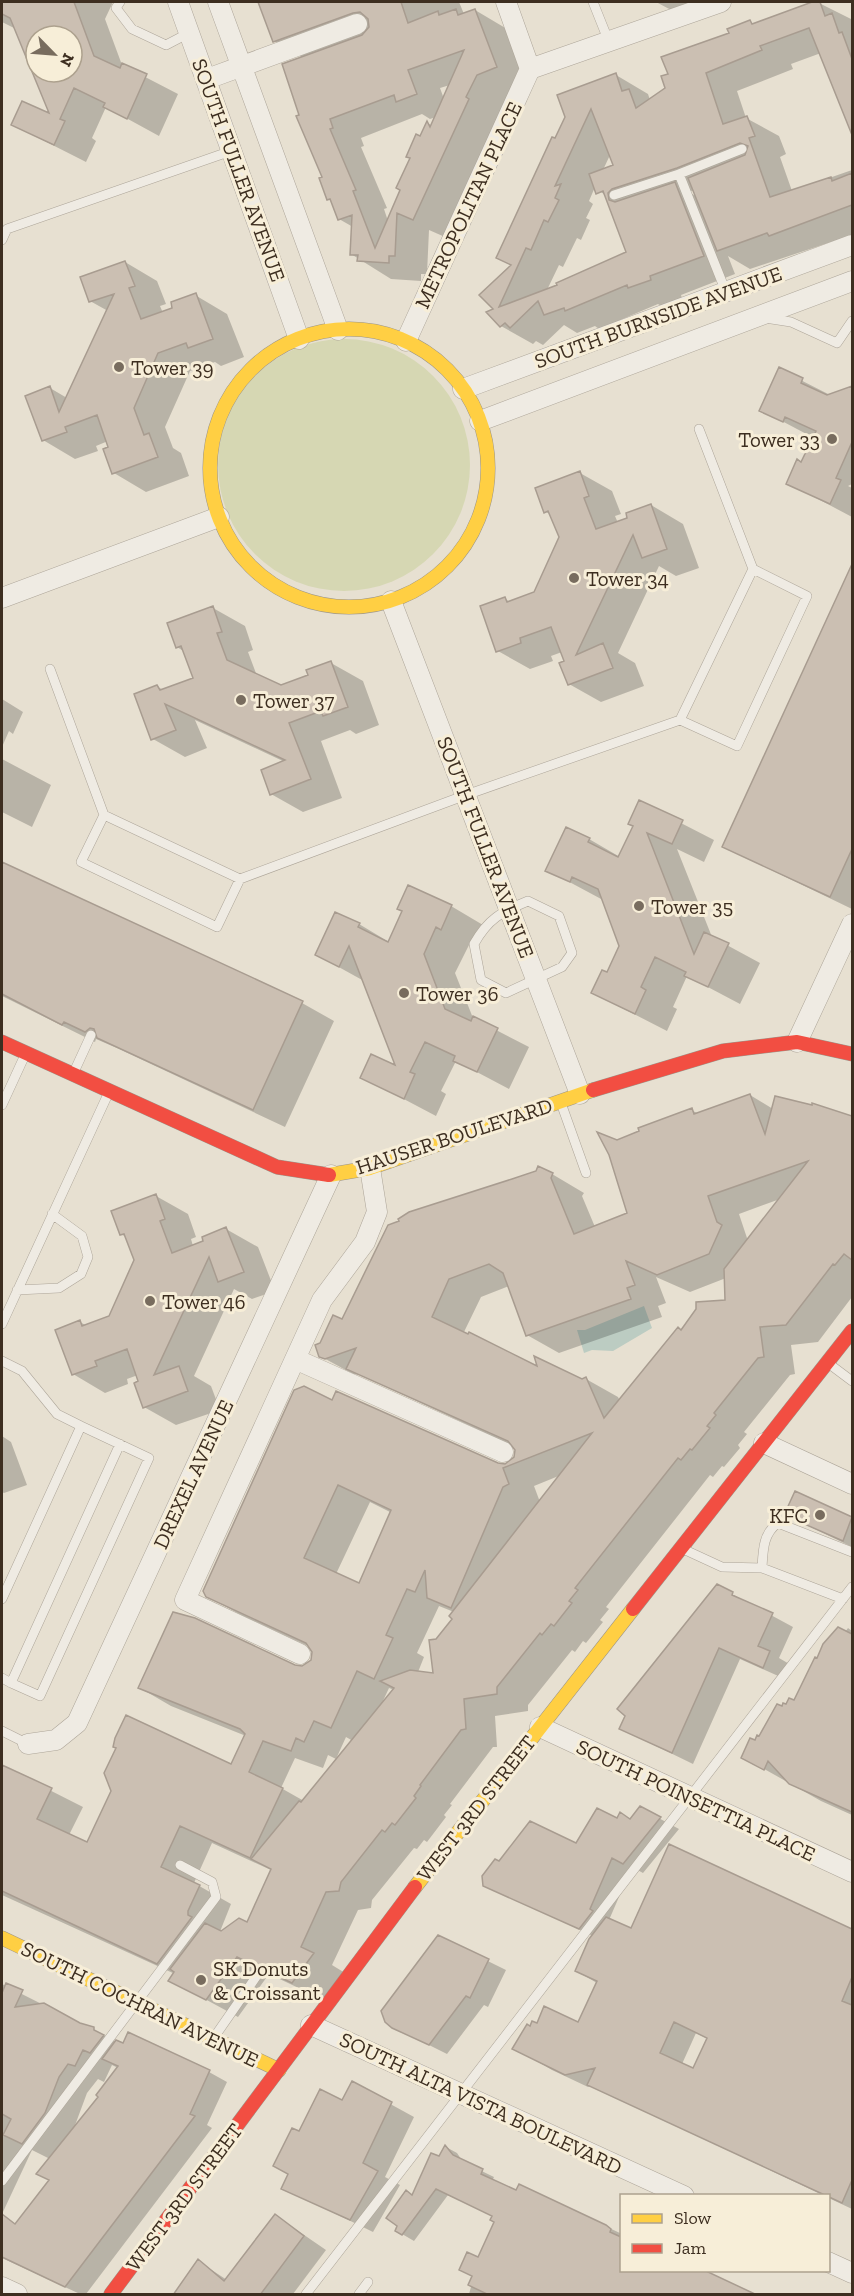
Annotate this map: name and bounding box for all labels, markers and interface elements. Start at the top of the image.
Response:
north arrow [24,24,84,84]
text: N [56,51,78,70]
street label: SOUTH FULLER AVENUE [187,55,291,285]
street label: METROPOLITAN PLACE [409,98,527,312]
street label: SOUTH BURNSIDE AVENUE [531,261,785,373]
place label: Tower 39 [131,355,214,380]
marker: Tower 39 [112,360,126,374]
place label: Tower 33 [738,427,820,452]
marker: Tower 33 [825,432,839,446]
place label: Tower 34 [586,566,669,591]
marker: Tower 34 [567,571,581,585]
place label: Tower 37 [253,688,334,713]
marker: Tower 37 [234,693,248,707]
street label: SOUTH FULLER AVENUE [432,733,540,961]
place label: Tower 35 [651,894,733,919]
marker: Tower 35 [632,899,646,913]
place label: Tower 36 [416,981,499,1006]
marker: Tower 36 [397,986,411,1000]
street label: HAUSER BOULEVARD [353,1092,555,1180]
place label: Tower 46 [162,1289,246,1314]
marker: Tower 46 [143,1294,157,1308]
street label: DREXEL AVENUE [148,1395,238,1553]
place label: KFC [769,1503,808,1528]
marker: KFC [813,1508,827,1522]
street label: WEST 3RD STREET [411,1730,541,1886]
street label: SOUTH POINSETTIA PLACE [573,1734,819,1866]
street label: SOUTH COCHRAN AVENUE [17,1936,263,2072]
place label: SK Donuts & Croissant [213,1956,321,2005]
marker: SK Donuts & Croissant [194,1973,208,1987]
street label: SOUTH ALTA VISTA BOULEVARD [336,2026,626,2180]
street label: WEST 3RD STREET [120,2118,248,2276]
legend [620,2194,830,2272]
text: Slow [674,2207,711,2229]
text: Jam [674,2237,706,2259]

